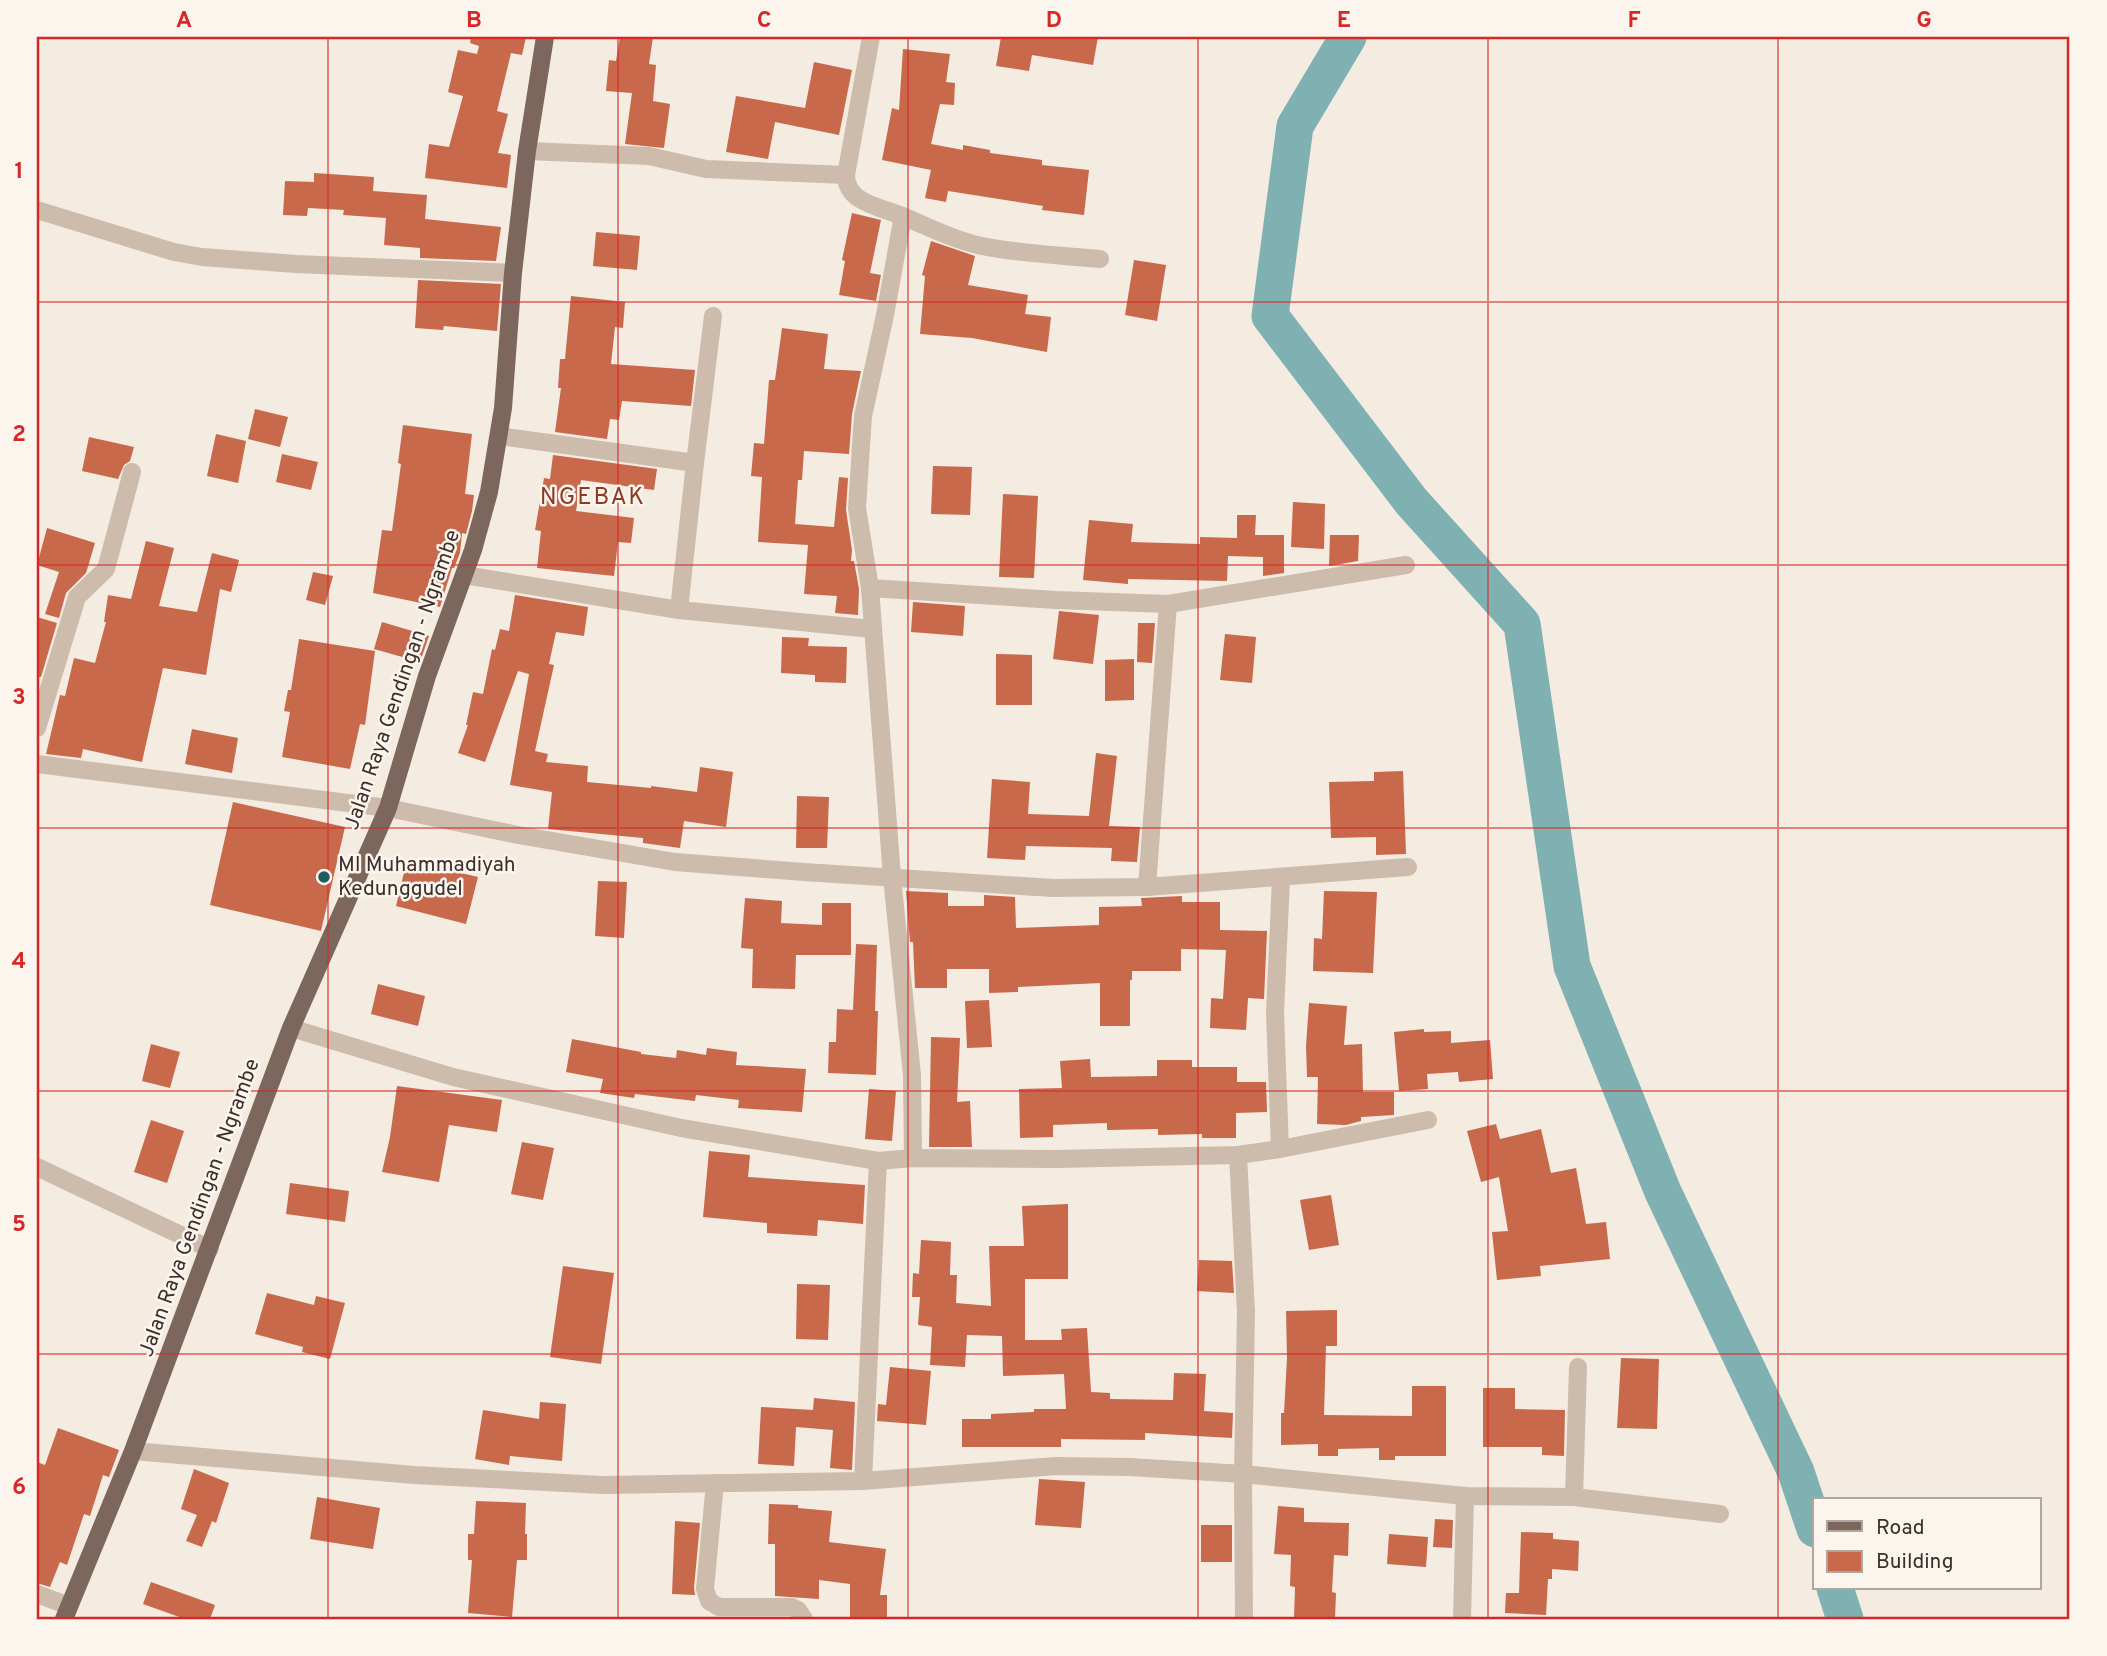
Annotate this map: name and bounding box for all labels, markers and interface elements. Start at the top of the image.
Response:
text: A [176,7,192,36]
text: B [466,7,482,36]
text: C [757,7,771,36]
text: D [1046,7,1062,36]
text: E [1337,7,1351,36]
text: F [1627,7,1641,36]
text: G [1916,7,1932,36]
text: 1 [14,158,24,187]
text: 2 [12,421,26,450]
district label: NGEBAK [540,483,646,513]
street label: Jalan Raya Gendingan - Ngrambe [339,526,467,834]
text: 3 [12,684,26,713]
place label: MI Muhammadiyah Kedunggudel [338,852,516,903]
marker: MI Muhammadiyah Kedunggudel [316,869,332,885]
text: 4 [12,948,26,977]
street label: Jalan Raya Gendingan - Ngrambe [133,1055,267,1361]
text: 5 [12,1211,26,1240]
text: 6 [12,1474,26,1503]
legend [1813,1498,2040,1590]
text: Road [1876,1515,1925,1542]
text: Building [1876,1549,1954,1576]

